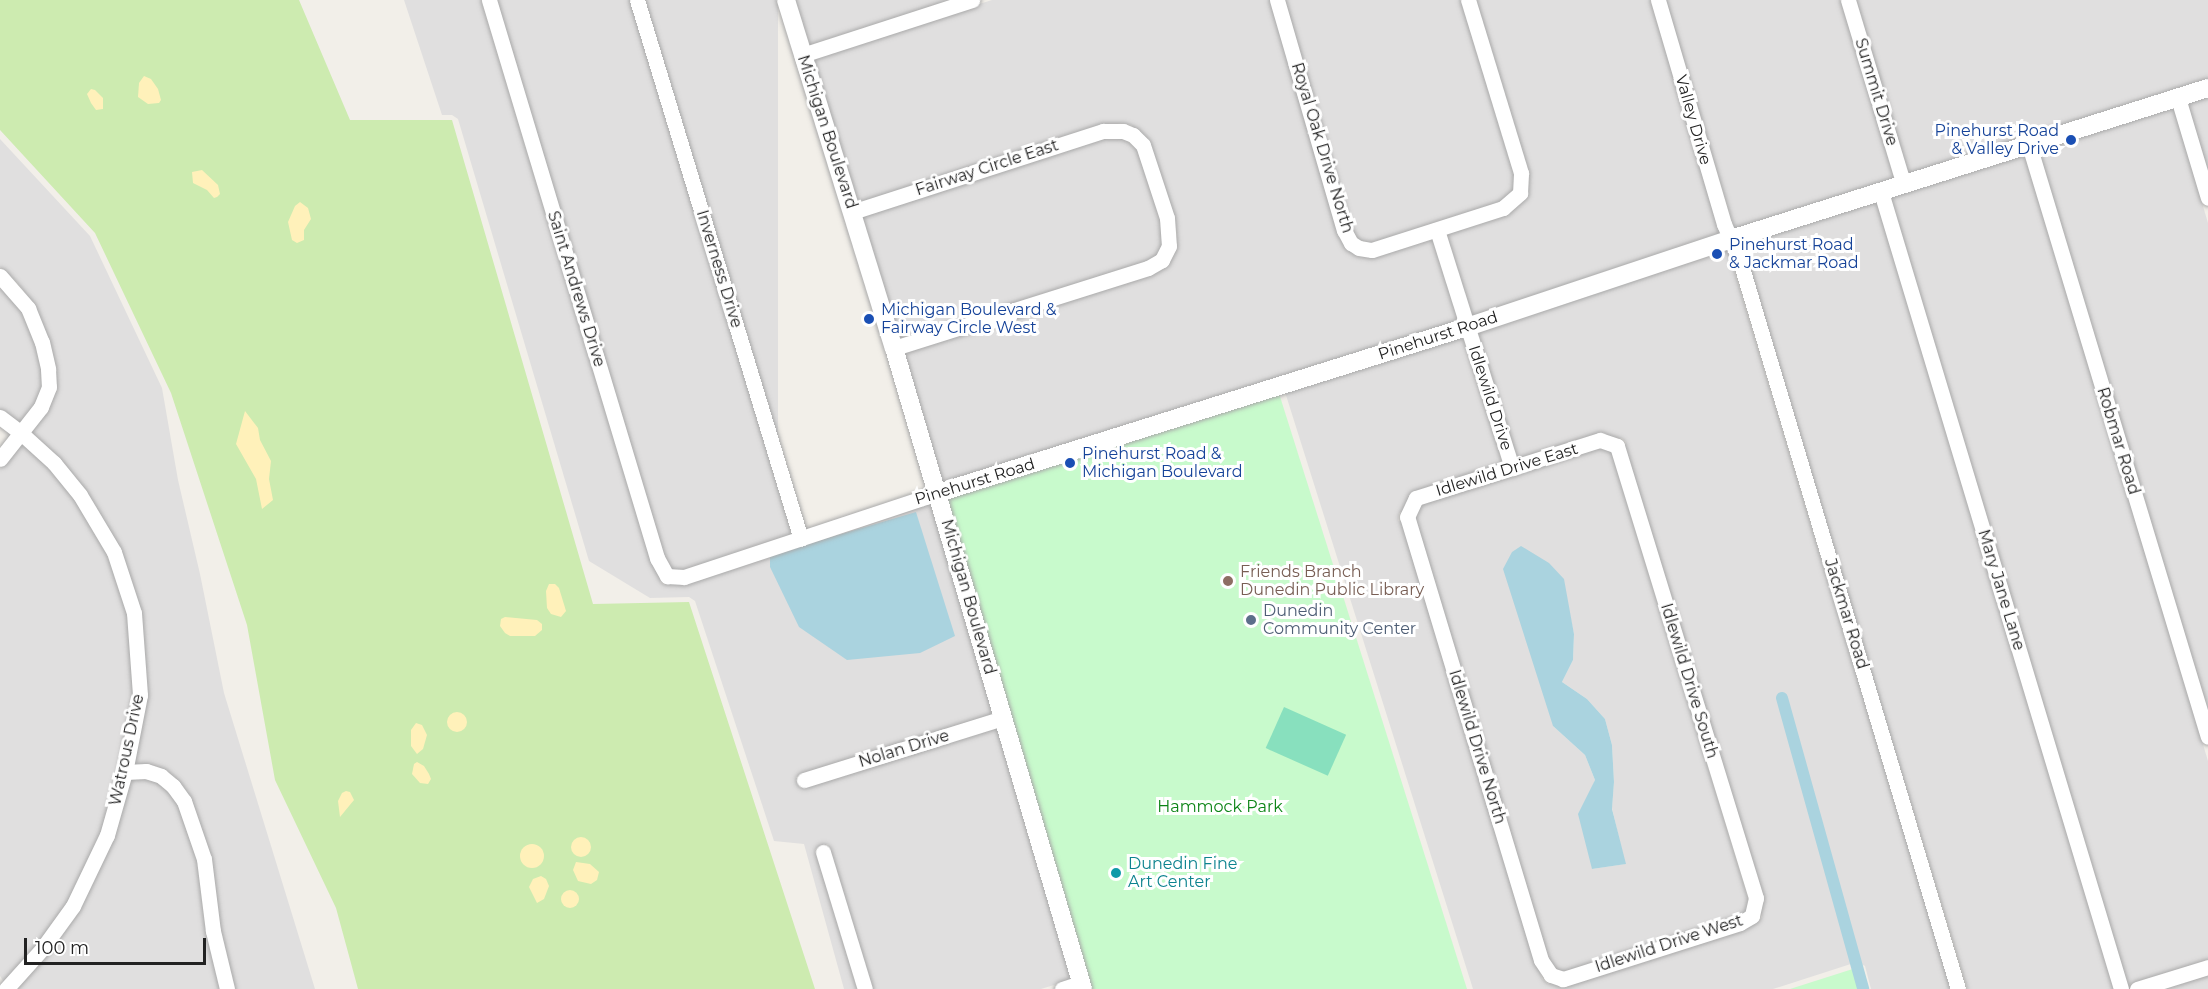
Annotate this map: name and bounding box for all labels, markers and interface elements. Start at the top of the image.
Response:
street label: Summit Drive [1851,36,1901,148]
street label: Michigan Boulevard [793,53,861,211]
street label: Royal Oak Drive North [1287,60,1357,236]
street label: Valley Drive [1671,73,1715,167]
place label: Pinehurst Road & Valley Drive [1934,121,2059,159]
marker: Pinehurst Road & Valley Drive [2064,133,2078,147]
street label: Fairway Circle East [913,136,1061,200]
street label: Inverness Drive [692,208,746,330]
street label: Saint Andrews Drive [543,209,609,369]
place label: Pinehurst Road & Jackmar Road [1729,235,1859,273]
marker: Pinehurst Road & Jackmar Road [1710,247,1724,261]
place label: Michigan Boulevard & Fairway Circle West [881,300,1056,338]
street label: Pinehurst Road [1376,308,1500,364]
marker: Michigan Boulevard & Fairway Circle West [862,312,876,326]
street label: Idlewild Drive [1464,343,1516,453]
street label: Robmar Road [2093,385,2143,497]
street label: Idlewild Drive East [1434,439,1580,501]
place label: Pinehurst Road & Michigan Boulevard [1082,444,1243,482]
street label: Pinehurst Road [913,455,1037,509]
marker: Pinehurst Road & Michigan Boulevard [1063,456,1077,470]
street label: Michigan Boulevard [937,517,999,677]
street label: Mary Jane Lane [1973,527,2029,653]
street label: Jackmar Road [1820,556,1872,672]
place label: Friends Branch Dunedin Public Library [1240,562,1424,600]
marker: Friends Branch Dunedin Public Library [1221,574,1235,588]
place label: Dunedin Community Center [1263,601,1416,639]
street label: Idlewild Drive South [1656,601,1722,761]
marker: Dunedin Community Center [1244,613,1258,627]
street label: Idlewild Drive North [1444,668,1510,826]
street label: Watrous Drive [106,692,148,808]
street label: Nolan Drive [856,726,952,772]
park label: Hammock Park [1157,797,1283,817]
place label: Dunedin Fine Art Center [1128,854,1238,892]
marker: Dunedin Fine Art Center [1109,866,1123,880]
street label: Idlewild Drive West [1593,911,1745,977]
scale bar [27,926,208,964]
text: 100 m [35,937,89,959]

